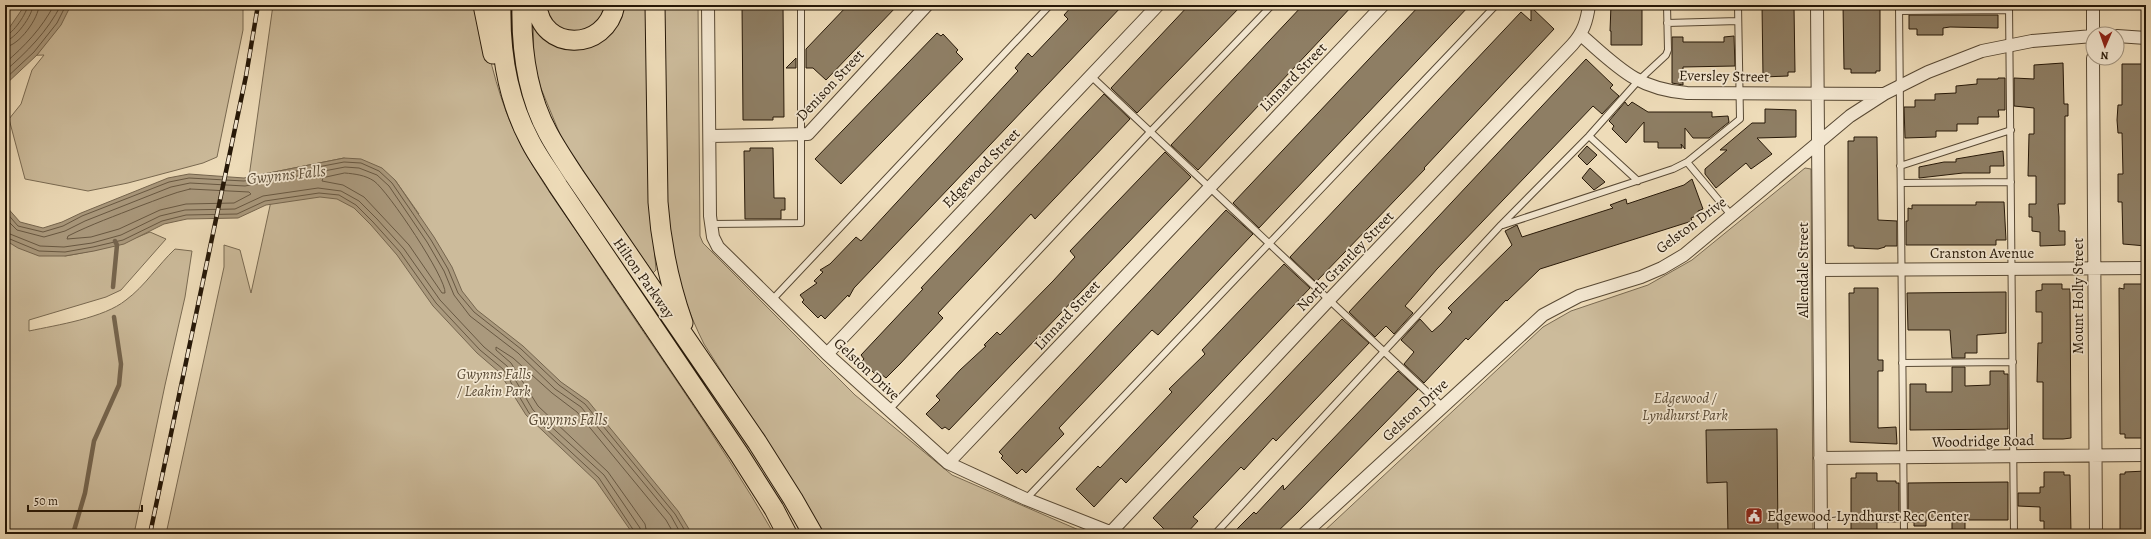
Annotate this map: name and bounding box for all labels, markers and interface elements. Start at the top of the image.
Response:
north arrow [2085,26,2125,66]
street label: Linnard Street [1255,38,1331,116]
street label: Denison Street [792,45,868,125]
text: N [2100,48,2109,63]
street label: Eversley Street [1679,65,1769,87]
street label: Edgewood Street [938,124,1024,212]
water label: Gwynns Falls [246,160,327,190]
street label: Gelston Drive [1652,192,1731,258]
street label: North Grantley Street [1292,207,1398,315]
street label: Allendale Street [1793,222,1813,319]
street label: Hilton Parkway [609,234,679,323]
street label: Mount Holly Street [2068,238,2088,354]
street label: Cranston Avenue [1930,243,2034,263]
street label: Linnard Street [1029,276,1105,354]
street label: Gelston Drive [830,333,905,405]
park label: Gwynns Falls / Leakin Park [456,364,531,401]
street label: Gelston Drive [1378,374,1453,446]
park label: Edgewood / Lyndhurst Park [1642,388,1728,425]
water label: Gwynns Falls [528,409,608,431]
street label: Woodridge Road [1931,430,2035,452]
scale bar [28,487,142,513]
text: 50 m [34,493,58,509]
public building icon: Edgewood-Lyndhurst Rec Center [1744,506,1764,526]
place label: Edgewood-Lyndhurst Rec Center [1767,506,1969,526]

